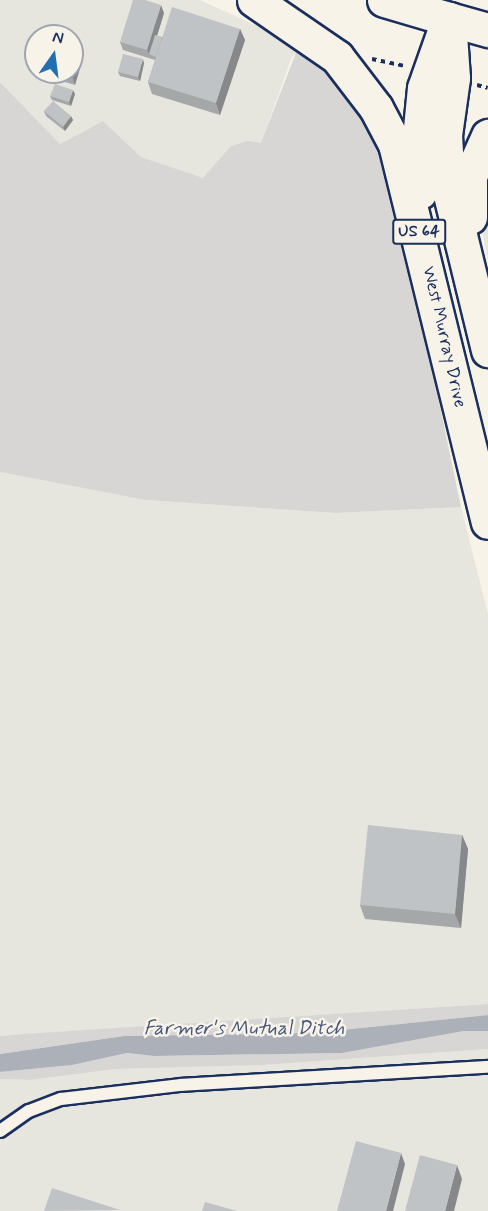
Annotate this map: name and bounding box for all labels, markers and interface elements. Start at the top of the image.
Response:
north arrow [24,24,84,84]
text: N [50,27,66,49]
road number: US 64 [392,219,446,245]
street label: West Murray Drive [417,265,471,409]
water label: Farmer's Mutual Ditch [145,1016,343,1040]

